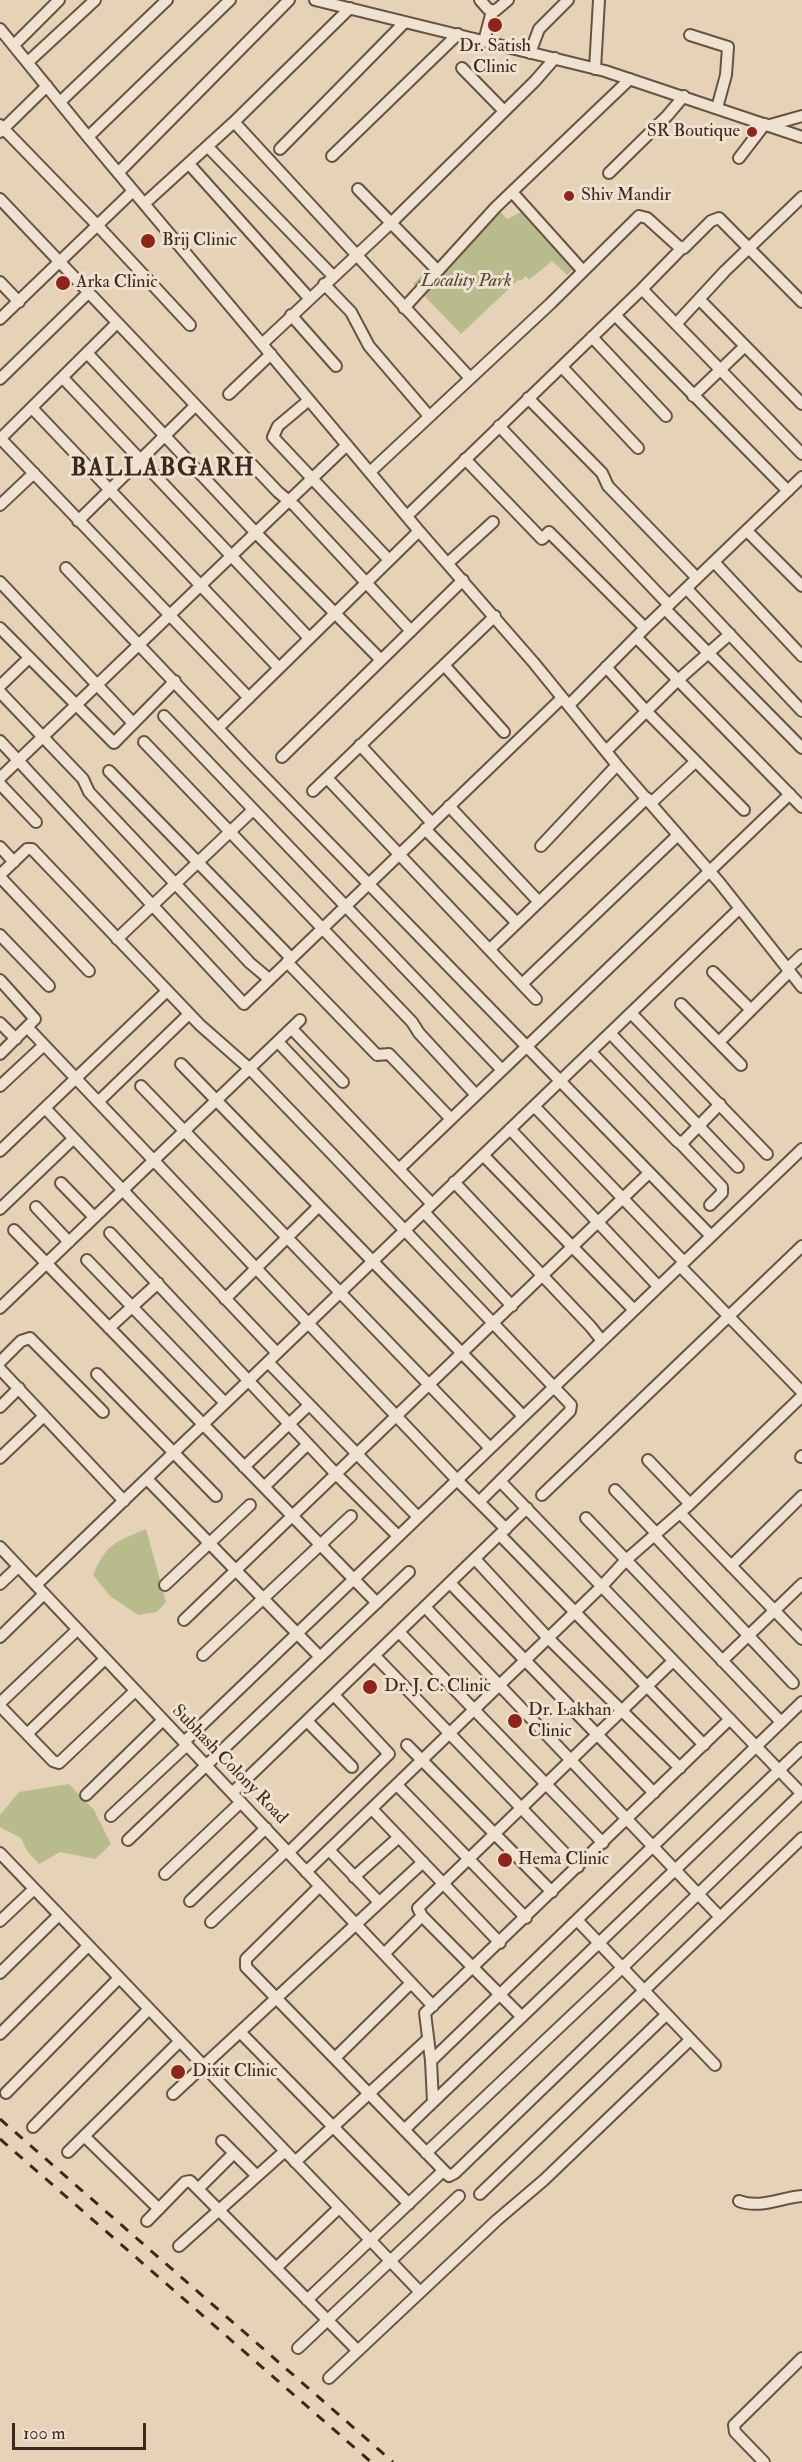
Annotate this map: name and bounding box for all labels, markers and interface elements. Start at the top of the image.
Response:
marker: Dr. Satish Clinic [486,16,504,34]
place label: Dr. Satish Clinic [459,36,531,78]
place label: SR Boutique [647,121,740,143]
marker: SR Boutique [745,125,759,139]
place label: Shiv Mandir [581,185,671,207]
marker: Shiv Mandir [562,189,576,203]
place label: Brij Clinic [162,230,237,252]
marker: Brij Clinic [139,232,157,250]
park label: Locality Park [421,271,511,293]
place label: Arka Clinic [76,272,158,294]
marker: Arka Clinic [54,274,72,292]
district label: BALLABGARH [71,456,255,484]
place label: Dr. J. C. Clinic [384,1676,491,1698]
marker: Dr. J. C. Clinic [361,1678,379,1696]
place label: Dr. Lakhan Clinic [528,1700,611,1742]
street label: Subhash Colony Road [167,1701,291,1829]
marker: Dr. Lakhan Clinic [506,1712,524,1730]
place label: Hema Clinic [518,1849,609,1871]
marker: Hema Clinic [496,1851,514,1869]
place label: Dixit Clinic [192,2061,278,2083]
marker: Dixit Clinic [169,2063,187,2081]
scale bar [15,2411,148,2449]
text: 100 m [23,2422,66,2445]

